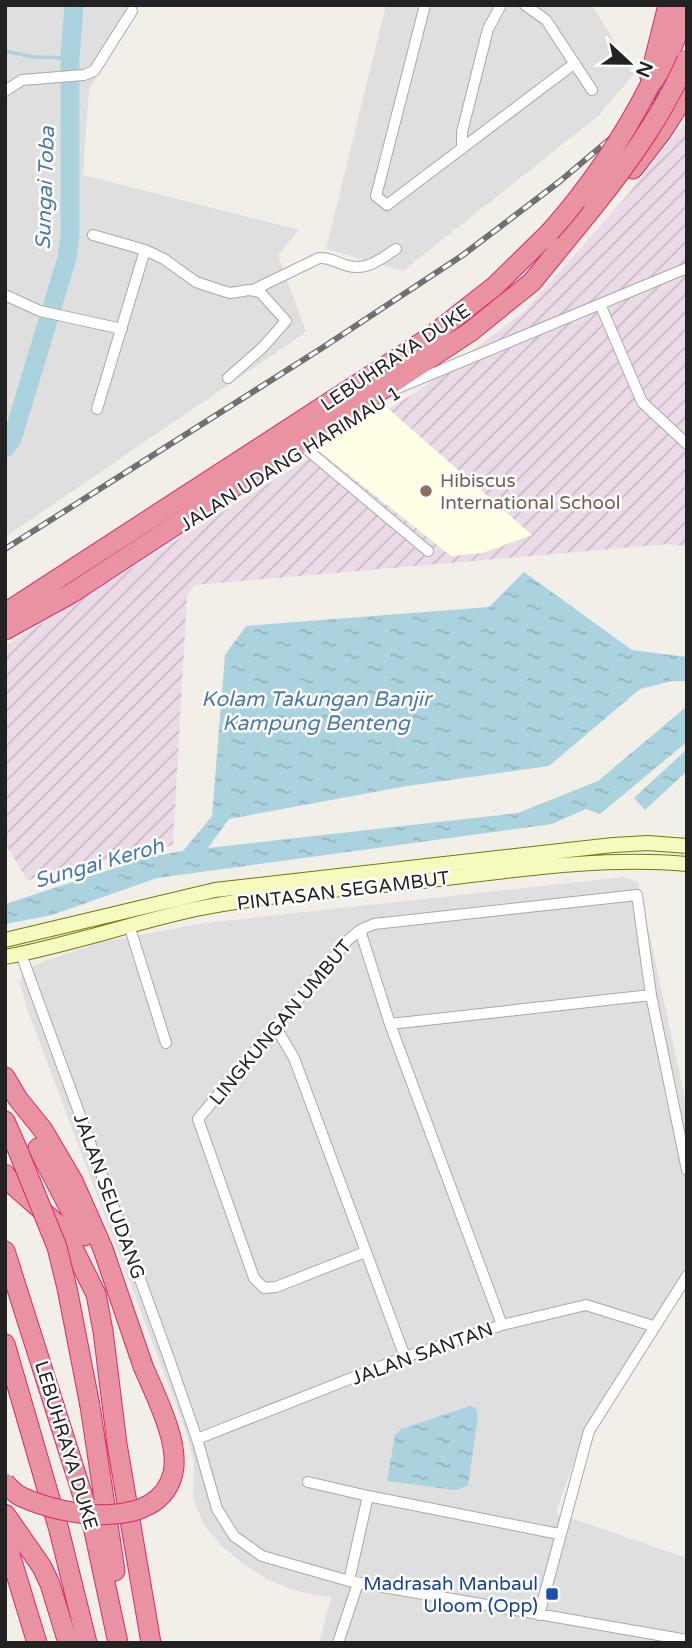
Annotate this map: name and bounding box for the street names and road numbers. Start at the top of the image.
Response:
street label: LEBUHRAYA DUKE [317,300,474,416]
street label: JALAN UDANG HARIMAU 1 [176,382,405,536]
street label: PINTASAN SEGAMBUT [236,867,451,915]
street label: LINGKUNGAN UMBUT [205,935,357,1110]
street label: JALAN SELUDANG [69,1111,149,1282]
street label: JALAN SANTAN [349,1318,496,1390]
street label: LEBUHRAYA DUKE [30,1358,102,1532]

